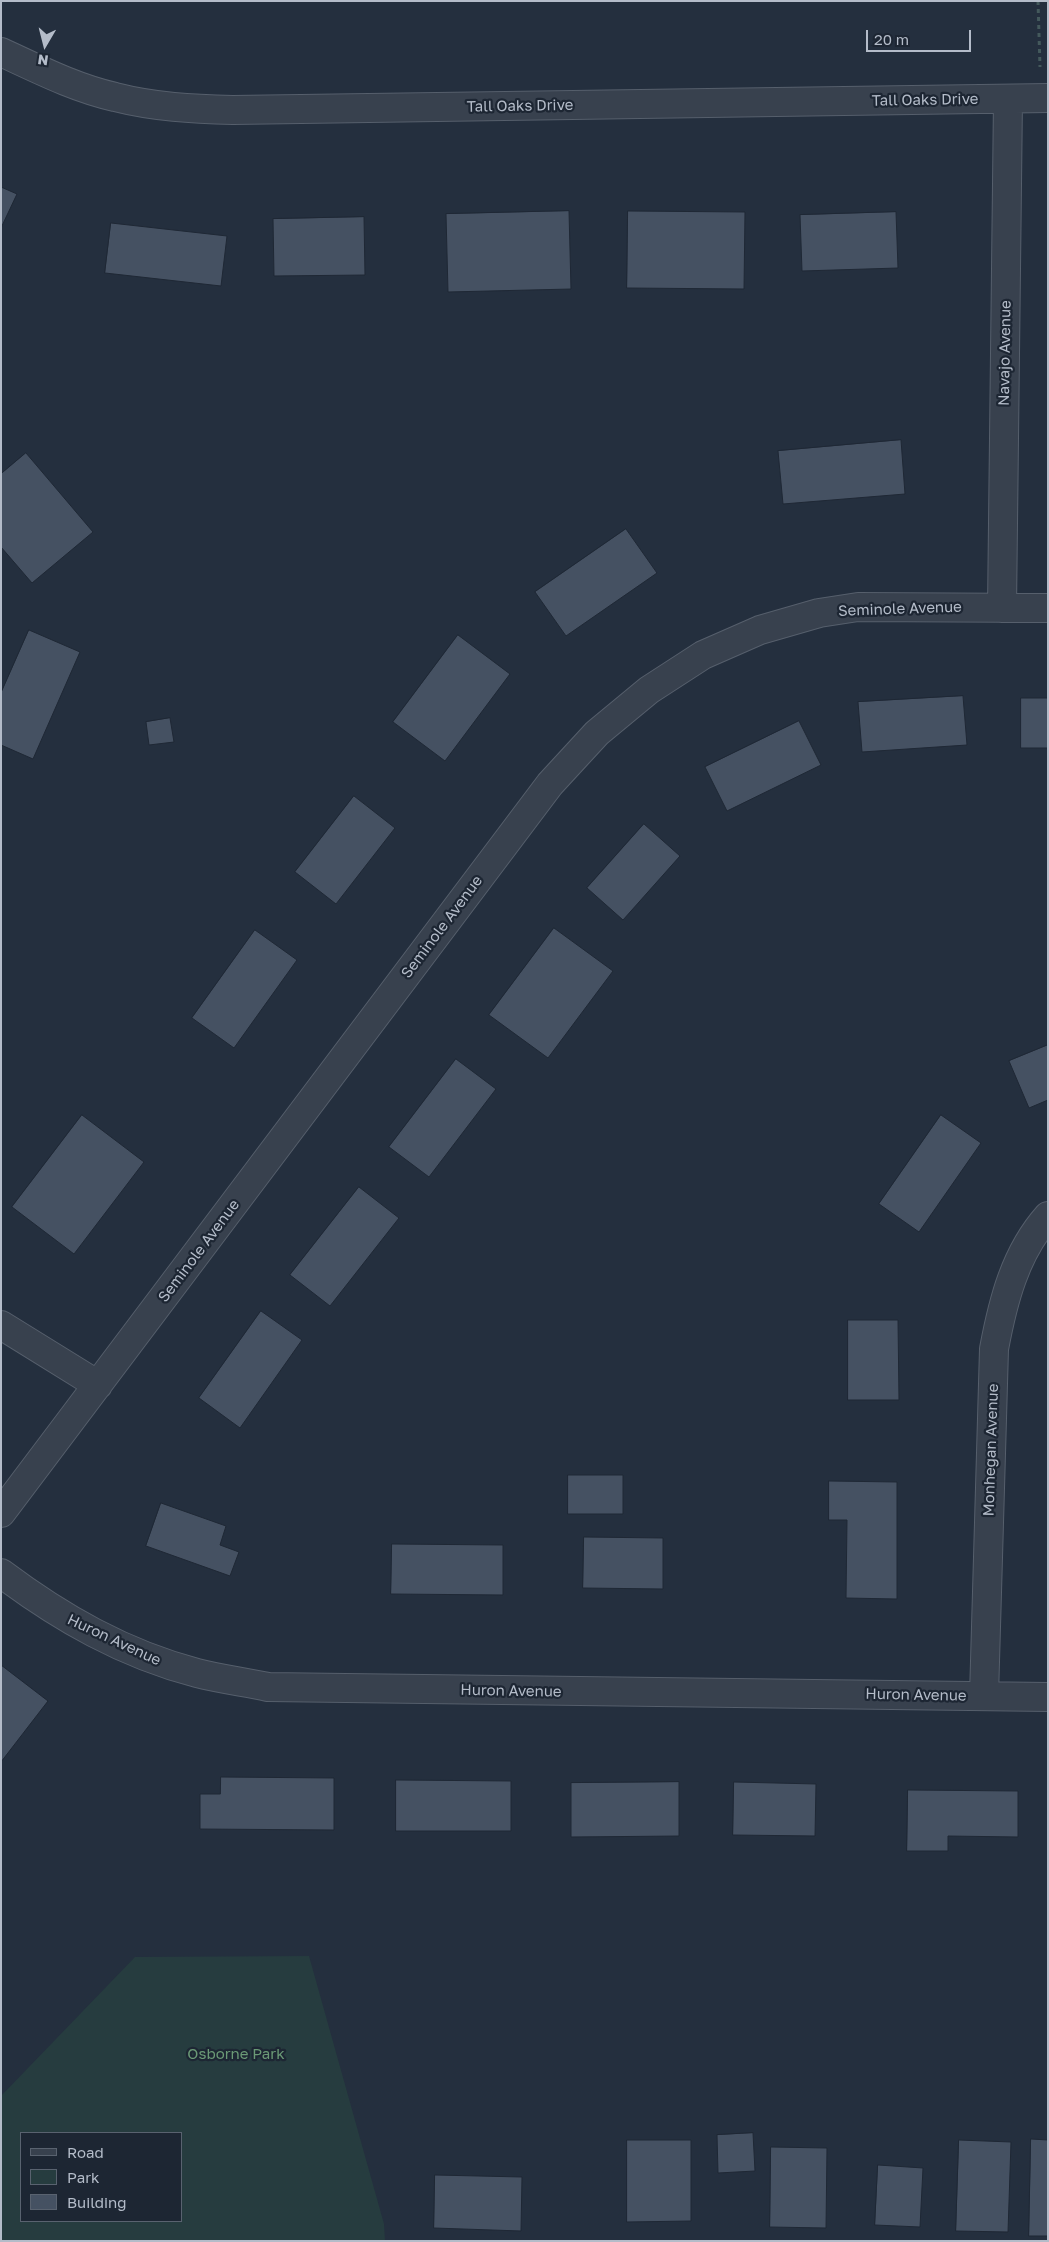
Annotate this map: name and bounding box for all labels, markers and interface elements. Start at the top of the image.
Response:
north arrow [20,20,70,70]
scale bar [869,20,974,52]
text: 20 m [874,30,909,48]
text: N [36,51,49,70]
street label: Tall Oaks Drive [872,90,978,110]
street label: Tall Oaks Drive [467,96,573,116]
street label: Navajo Avenue [995,300,1015,406]
street label: Seminole Avenue [838,598,962,620]
street label: Seminole Avenue [398,872,486,982]
street label: Seminole Avenue [155,1196,243,1306]
street label: Monhegan Avenue [980,1383,1002,1517]
street label: Huron Avenue [64,1610,164,1670]
street label: Huron Avenue [460,1681,562,1701]
street label: Huron Avenue [865,1685,967,1705]
park label: Osborne Park [187,2045,285,2063]
legend [20,2132,182,2222]
text: Road [67,2143,104,2161]
text: Park [67,2168,99,2186]
text: Building [67,2193,127,2211]

